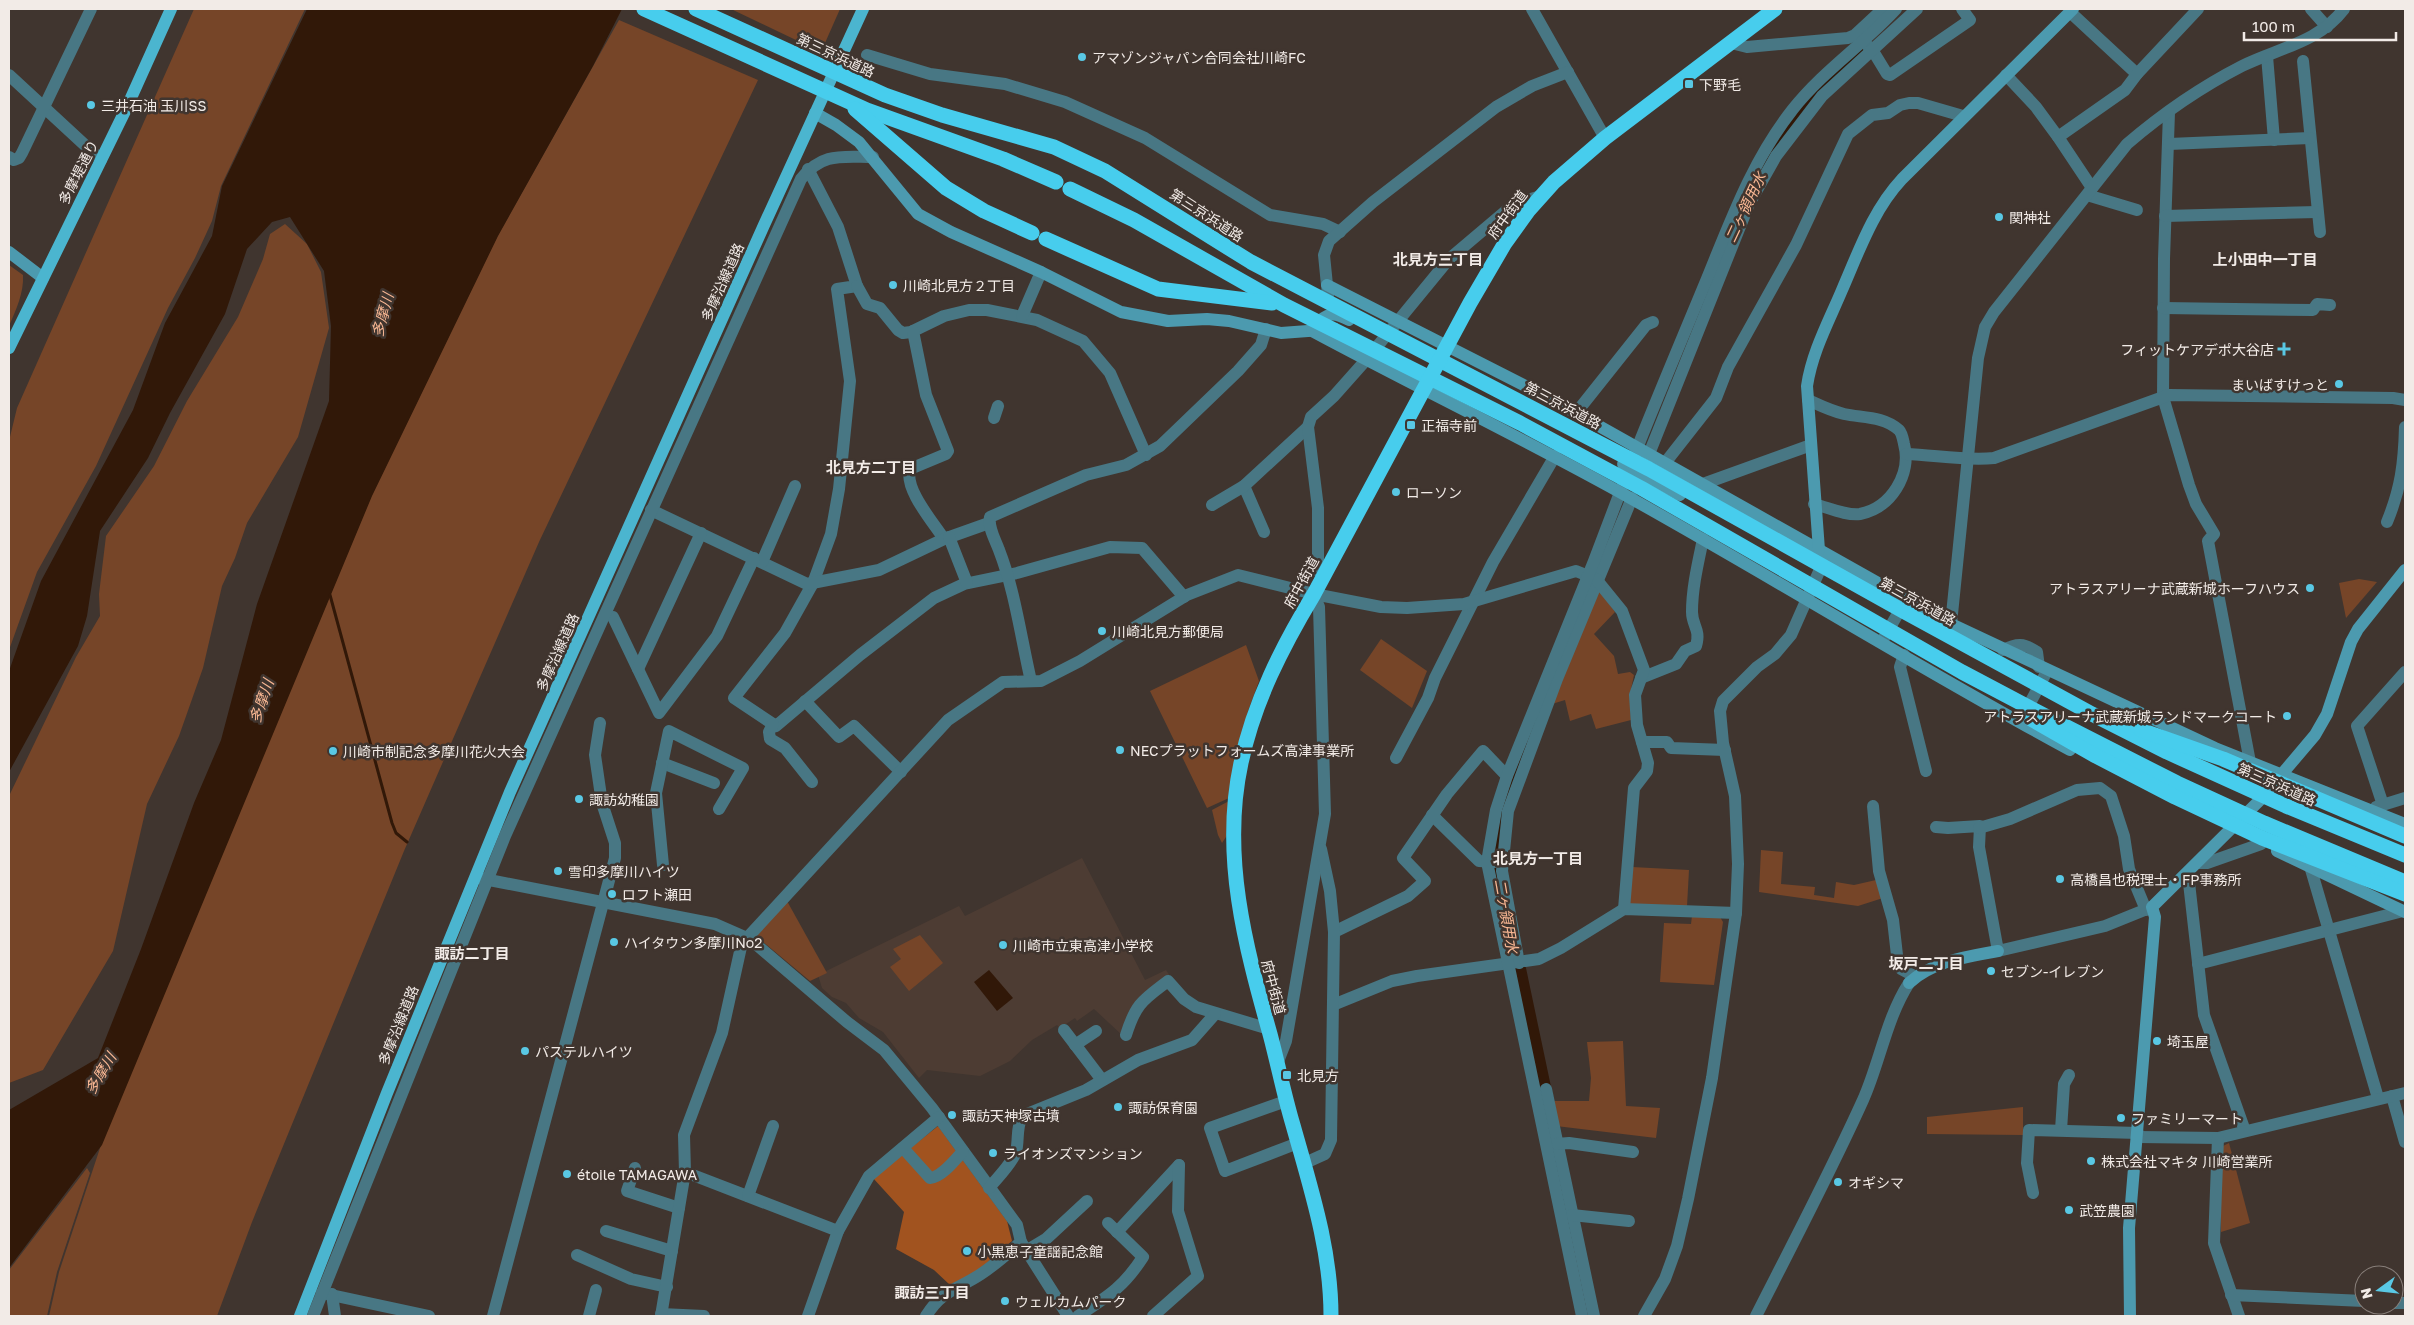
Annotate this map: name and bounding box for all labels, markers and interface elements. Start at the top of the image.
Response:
scale bar [2244,10,2396,42]
text: 100 m [2252,17,2295,35]
street label: 第三京浜道路 [794,30,878,80]
place label: アマゾンジャパン合同会社川崎FC [1092,49,1306,66]
marker: アマゾンジャパン合同会社川崎FC [1076,51,1088,63]
place label: 下野毛 [1699,76,1741,93]
marker: 下野毛 [1683,78,1695,90]
place label: 三井石油 玉川SS [101,97,206,114]
marker: 三井石油 玉川SS [85,99,97,111]
street label: 多摩堤通り [55,137,101,207]
water label: 二ヶ領用水 [1721,167,1770,245]
street label: 第三京浜道路 [1167,185,1247,245]
street label: 府中街道 [1484,186,1530,242]
place label: 関神社 [2009,209,2051,226]
marker: 関神社 [1993,211,2005,223]
street label: 多摩沿線道路 [697,240,747,324]
district label: 北見方三丁目 [1393,250,1483,268]
district label: 上小田中一丁目 [2212,250,2318,268]
place label: 川崎北見方２丁目 [903,277,1015,294]
marker: 川崎北見方２丁目 [887,279,899,291]
water label: 多摩川 [367,289,397,339]
place label: フィットケアデポ大谷店 [2120,341,2274,358]
marker: フィットケアデポ大谷店 [2278,343,2290,355]
place label: まいばすけっと [2231,376,2329,393]
street label: 第三京浜道路 [1522,378,1604,432]
marker: まいばすけっと [2333,378,2345,390]
place label: 正福寺前 [1421,417,1477,434]
marker: 正福寺前 [1405,419,1417,431]
district label: 北見方二丁目 [826,458,916,476]
place label: ローソン [1406,484,1462,501]
marker: ローソン [1390,486,1402,498]
street label: 府中街道 [1280,553,1322,611]
street label: 第三京浜道路 [1877,573,1959,629]
place label: アトラスアリーナ武蔵新城ホーフハウス [2049,580,2300,597]
marker: アトラスアリーナ武蔵新城ホーフハウス [2304,582,2316,594]
street label: 多摩沿線道路 [532,610,582,694]
place label: 川崎北見方郵便局 [1112,623,1224,640]
marker: 川崎北見方郵便局 [1096,625,1108,637]
water label: 多摩川 [245,675,277,725]
place label: アトラスアリーナ武蔵新城ランドマークコート [1983,708,2277,725]
marker: アトラスアリーナ武蔵新城ランドマークコート [2281,710,2293,722]
place label: NECプラットフォームズ高津事業所 [1130,742,1354,759]
place label: 川崎市制記念多摩川花火大会 [343,743,525,760]
marker: NECプラットフォームズ高津事業所 [1114,744,1126,756]
marker: 川崎市制記念多摩川花火大会 [327,745,339,757]
street label: 第三京浜道路 [2235,759,2319,809]
place label: 諏訪幼稚園 [589,791,659,808]
marker: 諏訪幼稚園 [573,793,585,805]
district label: 北見方一丁目 [1493,849,1583,867]
place label: 雪印多摩川ハイツ [568,863,680,880]
marker: 雪印多摩川ハイツ [552,865,564,877]
place label: 高橋昌也税理士・FP事務所 [2070,871,2242,888]
marker: 高橋昌也税理士・FP事務所 [2054,873,2066,885]
water label: 二ヶ領用水 [1492,877,1523,956]
place label: ロフト瀬田 [622,886,692,903]
marker: ロフト瀬田 [606,888,618,900]
place label: ハイタウン多摩川No2 [624,934,762,951]
marker: ハイタウン多摩川No2 [608,936,620,948]
place label: 川崎市立東高津小学校 [1013,937,1153,954]
marker: 川崎市立東高津小学校 [997,939,1009,951]
district label: 諏訪二丁目 [434,944,510,962]
district label: 坂戸二丁目 [1888,954,1964,972]
street label: 府中街道 [1259,958,1289,1016]
place label: セブン-イレブン [2001,963,2104,980]
marker: セブン-イレブン [1985,965,1997,977]
street label: 多摩沿線道路 [374,983,422,1067]
place label: 埼玉屋 [2167,1033,2209,1050]
marker: 埼玉屋 [2151,1035,2163,1047]
place label: パステルハイツ [535,1043,633,1060]
marker: パステルハイツ [519,1045,531,1057]
water label: 多摩川 [81,1047,120,1097]
place label: 北見方 [1297,1067,1339,1084]
marker: 北見方 [1281,1069,1293,1081]
place label: 諏訪保育園 [1128,1099,1198,1116]
marker: 諏訪保育園 [1112,1101,1124,1113]
place label: 諏訪天神塚古墳 [962,1107,1060,1124]
marker: 諏訪天神塚古墳 [946,1109,958,1121]
place label: ファミリーマート [2131,1110,2243,1127]
marker: ファミリーマート [2115,1112,2127,1124]
place label: ライオンズマンション [1003,1145,1143,1162]
marker: ライオンズマンション [987,1147,999,1159]
place label: 株式会社マキタ 川崎営業所 [2101,1153,2273,1170]
marker: 株式会社マキタ 川崎営業所 [2085,1155,2097,1167]
place label: étoile TAMAGAWA [577,1166,698,1183]
marker: étoile TAMAGAWA [561,1168,573,1180]
place label: オギシマ [1848,1174,1904,1191]
marker: オギシマ [1832,1176,1844,1188]
place label: 武笠農園 [2079,1202,2135,1219]
marker: 武笠農園 [2063,1204,2075,1216]
place label: 小黒恵子童謡記念館 [977,1243,1103,1260]
marker: 小黒恵子童謡記念館 [961,1245,973,1257]
north arrow [2354,1265,2404,1315]
district label: 諏訪三丁目 [894,1283,970,1301]
text: N [2356,1286,2376,1301]
place label: ウェルカムパーク [1015,1293,1127,1310]
marker: ウェルカムパーク [999,1295,1011,1307]

